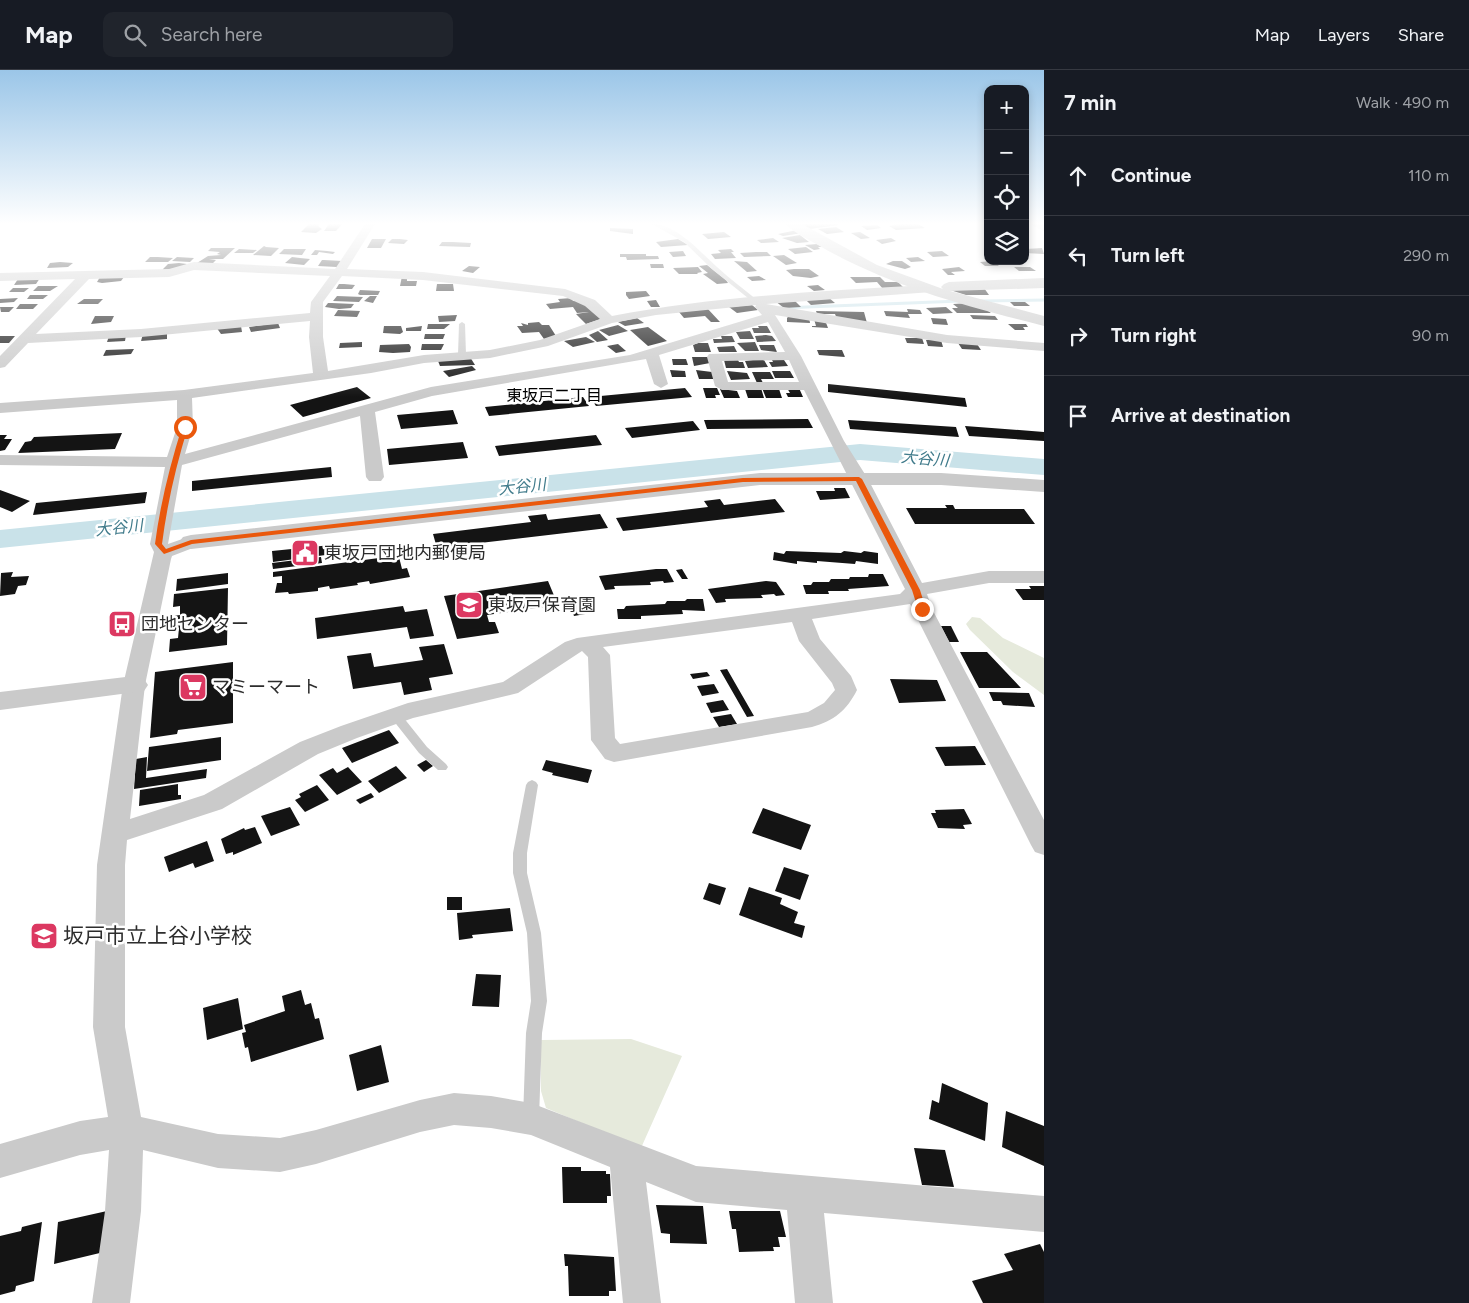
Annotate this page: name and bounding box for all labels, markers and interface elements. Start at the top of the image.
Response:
search box [103,12,453,57]
text: Map [25,20,73,49]
icon: search [121,21,149,49]
text: Search here [161,23,262,46]
text: Map [1255,24,1290,46]
text: Layers [1318,24,1370,46]
text: Share [1398,24,1444,46]
map controls [984,85,1029,265]
button: + [984,85,1029,130]
text: 7 min [1064,90,1116,115]
text: Walk · 490 m [1356,93,1449,112]
button: − [984,130,1029,175]
icon: ahead [1064,162,1092,190]
text: Continue [1111,164,1191,187]
text: 110 m [1408,166,1449,185]
button: locate [984,175,1029,220]
button: layers [984,220,1029,265]
icon: left [1064,242,1092,270]
text: Turn left [1111,244,1185,267]
text: 290 m [1403,246,1449,265]
icon: right [1064,322,1092,350]
text: Turn right [1111,324,1197,347]
text: 90 m [1412,326,1449,345]
district label: 東坂戸二丁目 [506,386,602,405]
icon: arrive [1064,402,1092,430]
text: Arrive at destination [1111,404,1290,427]
route start [174,416,197,439]
water label: 大谷川 [900,447,952,470]
water label: 大谷川 [497,474,549,498]
water label: 大谷川 [94,515,146,539]
public building icon: 東坂戸団地内郵便局 [290,538,320,568]
place label: 東坂戸団地内郵便局 [324,542,486,564]
school or university icon: 東坂戸保育園 [454,590,484,620]
place label: 東坂戸保育園 [488,594,596,616]
route end [911,598,934,621]
bus stop icon: 団地センター [107,609,137,639]
place label: 団地センター [141,613,249,635]
supermarket icon: マミーマート [178,672,208,702]
place label: マミーマート [212,676,320,698]
school or university icon: 坂戸市立上谷小学校 [29,921,59,951]
place label: 坂戸市立上谷小学校 [63,923,252,948]

